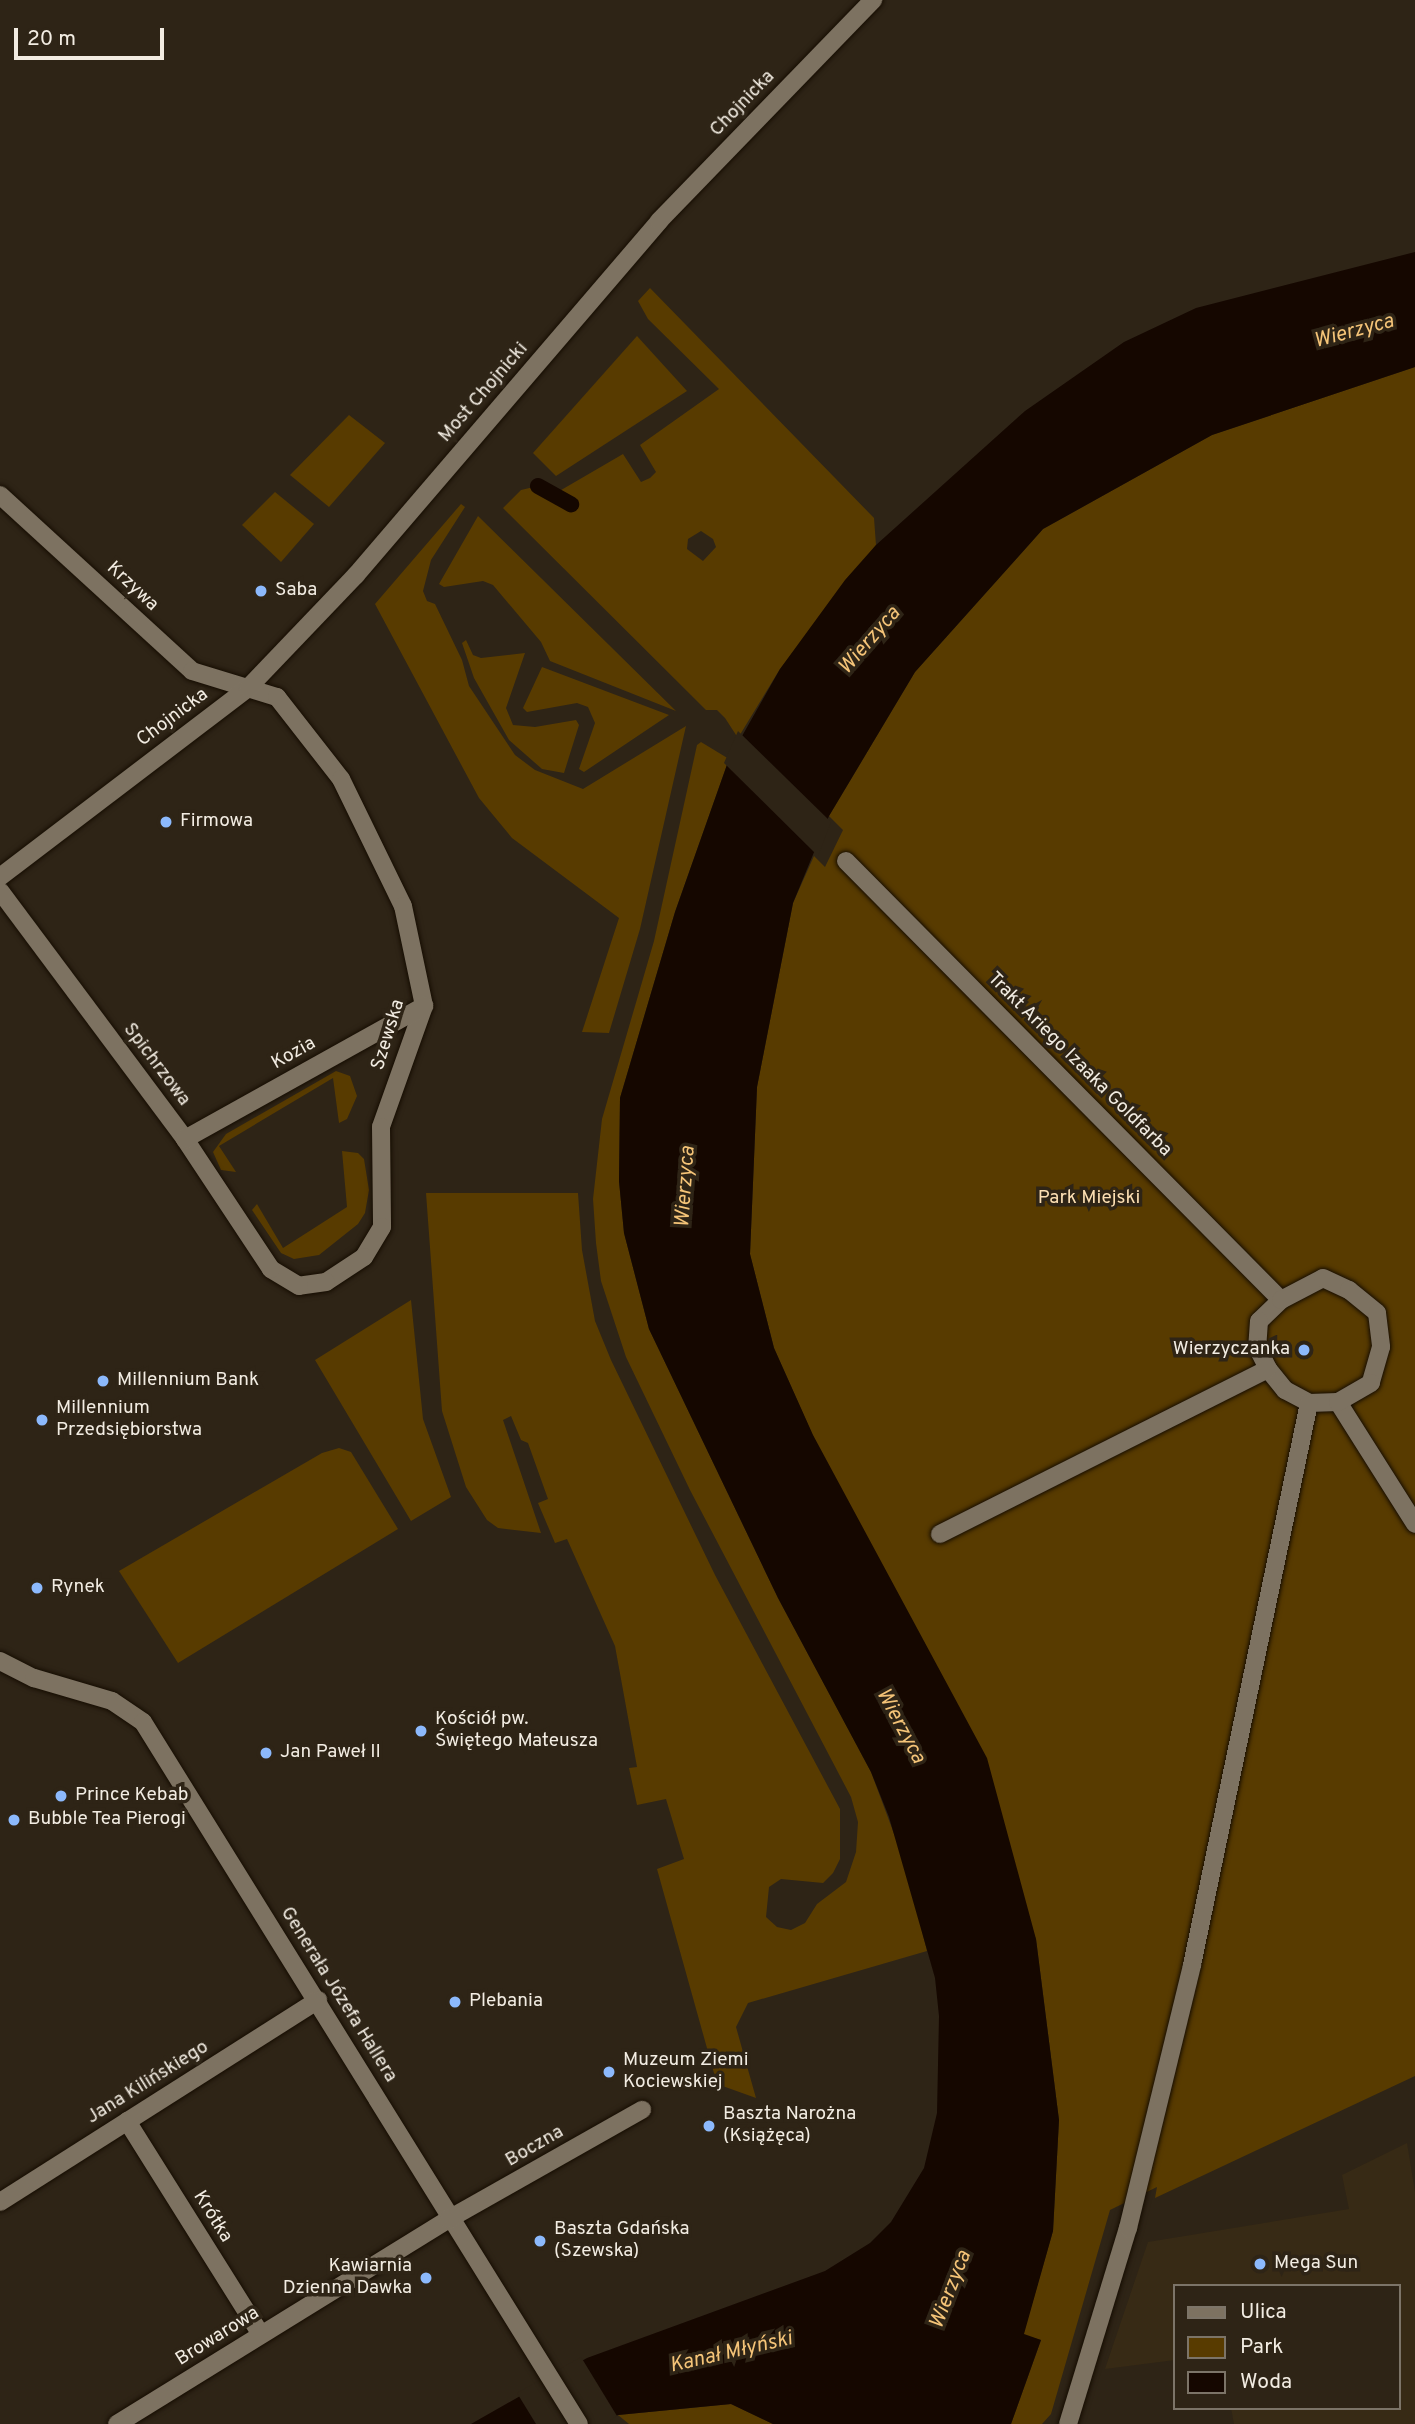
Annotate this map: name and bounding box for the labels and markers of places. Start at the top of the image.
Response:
place label: Saba [275,580,317,602]
marker: Saba [253,583,269,599]
place label: Firmowa [180,811,253,833]
marker: Firmowa [158,814,174,830]
place label: Wierzyczanka [1173,1339,1290,1361]
marker: Wierzyczanka [1296,1342,1312,1358]
place label: Millennium Bank [117,1370,259,1392]
marker: Millennium Bank [95,1373,111,1389]
place label: Millennium Przedsiębiorstwa [56,1398,202,1442]
marker: Millennium Przedsiębiorstwa [34,1412,50,1428]
place label: Rynek [51,1577,105,1599]
marker: Rynek [29,1580,45,1596]
place label: Kościół pw. Świętego Mateusza [435,1709,598,1753]
marker: Kościół pw. Świętego Mateusza [413,1723,429,1739]
place label: Jan Paweł II [280,1742,381,1764]
marker: Jan Paweł II [258,1745,274,1761]
place label: Prince Kebab [75,1785,188,1807]
marker: Prince Kebab [53,1788,69,1804]
place label: Bubble Tea Pierogi [28,1809,187,1831]
marker: Bubble Tea Pierogi [6,1812,22,1828]
place label: Plebania [469,1991,543,2013]
marker: Plebania [447,1994,463,2010]
place label: Muzeum Ziemi Kociewskiej [623,2050,748,2094]
marker: Muzeum Ziemi Kociewskiej [601,2064,617,2080]
place label: Baszta Narożna (Książęca) [723,2104,856,2148]
marker: Baszta Narożna (Książęca) [701,2118,717,2134]
place label: Baszta Gdańska (Szewska) [554,2219,690,2263]
marker: Baszta Gdańska (Szewska) [532,2233,548,2249]
place label: Mega Sun [1274,2253,1358,2275]
place label: Kawiarnia Dzienna Dawka [283,2256,412,2300]
marker: Mega Sun [1252,2256,1268,2272]
marker: Kawiarnia Dzienna Dawka [418,2270,434,2286]

